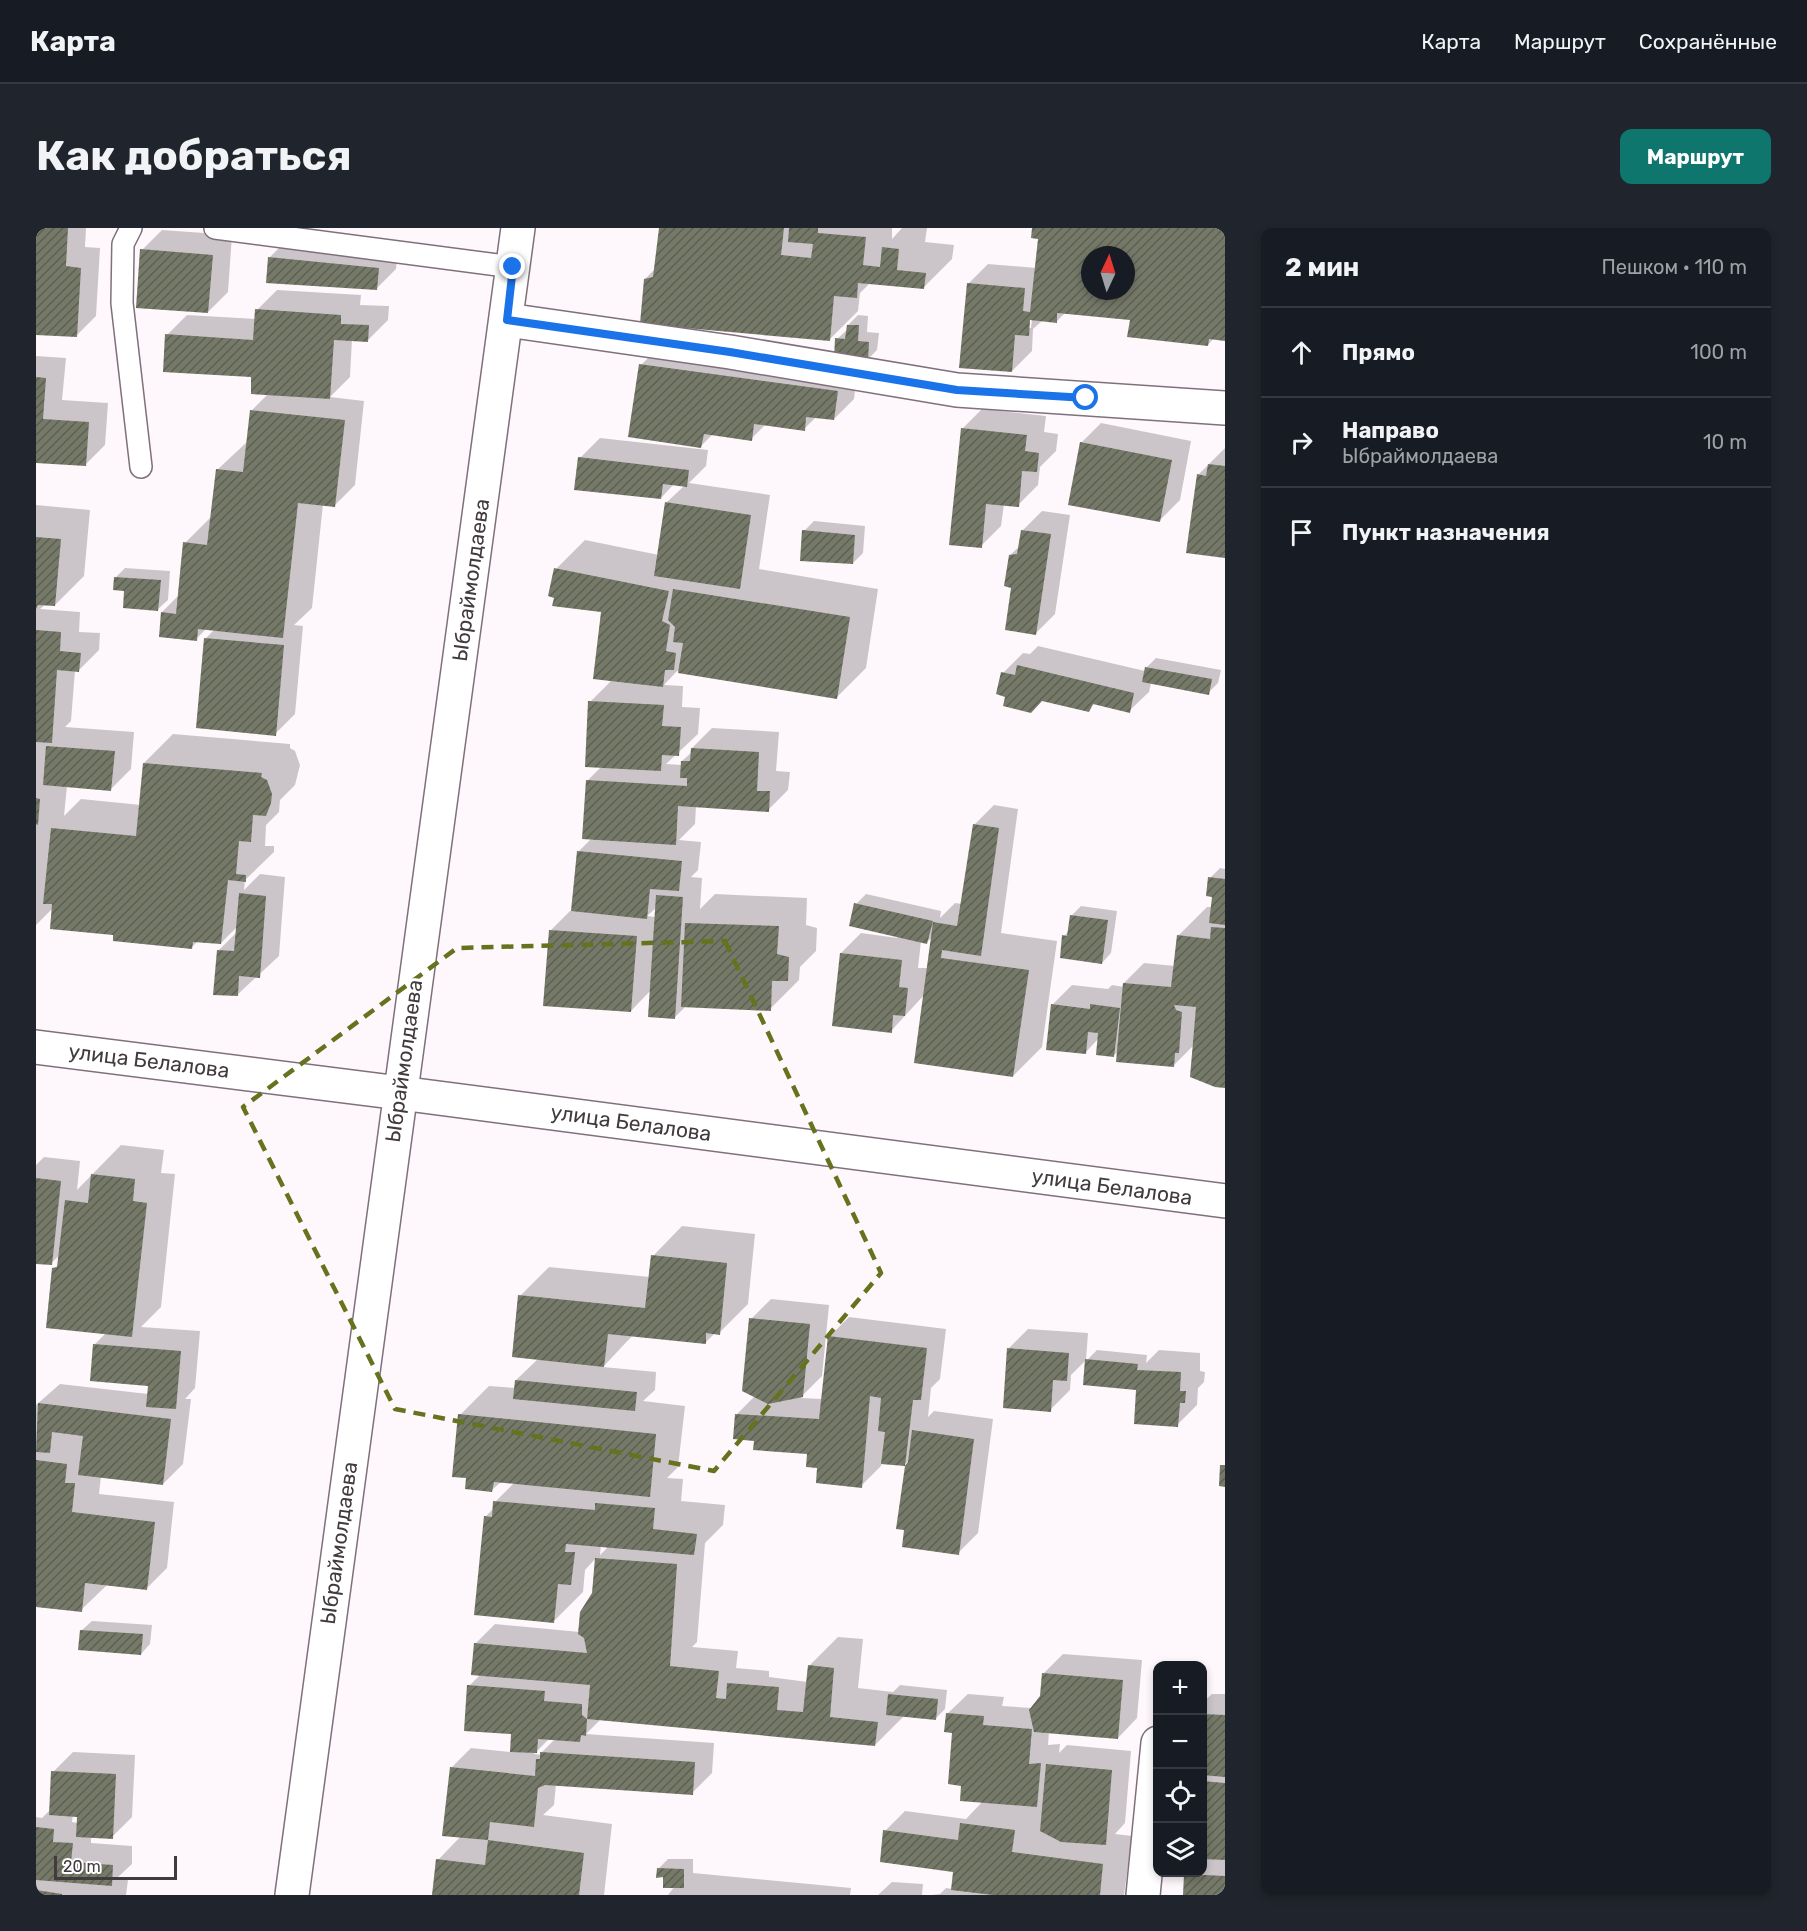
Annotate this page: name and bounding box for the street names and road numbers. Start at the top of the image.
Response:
street label: Ыбраймолдаева [447,497,494,663]
street label: Ыбраймолдаева [380,978,427,1144]
street label: улица Белалова [67,1038,231,1083]
street label: улица Белалова [549,1099,713,1146]
street label: улица Белалова [1030,1163,1194,1210]
street label: Ыбраймолдаева [315,1460,362,1626]

